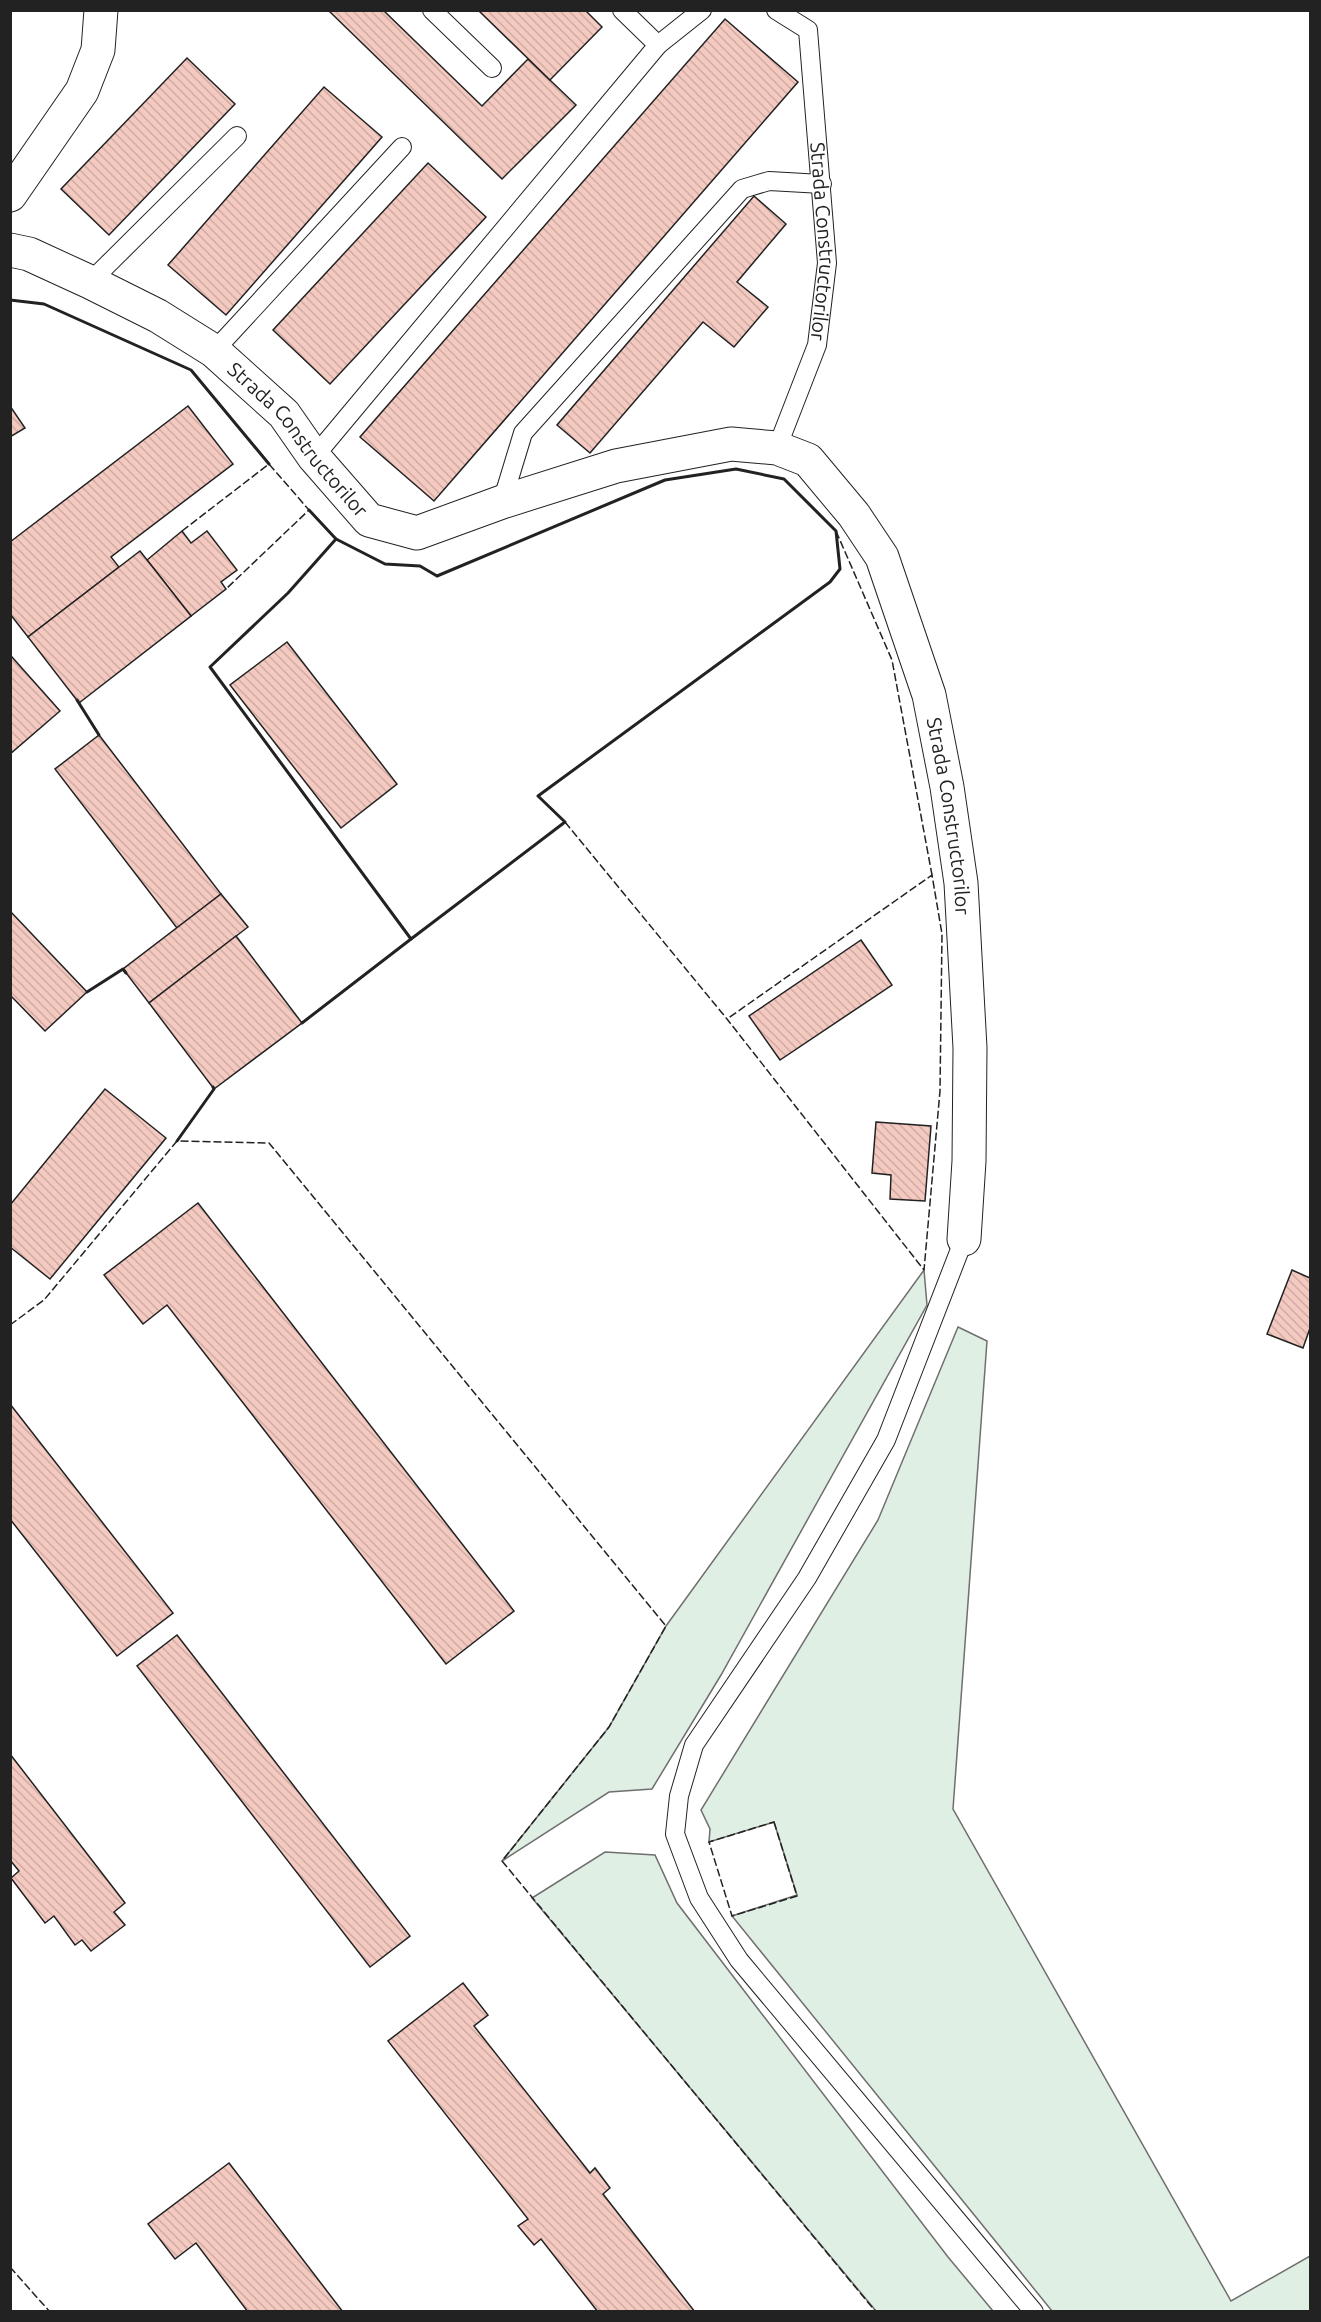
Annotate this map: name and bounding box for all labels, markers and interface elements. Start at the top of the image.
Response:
street label: Strada Constructorilor [806,141,839,343]
street label: Strada Constructorilor [223,357,373,521]
street label: Strada Constructorilor [923,715,975,916]

